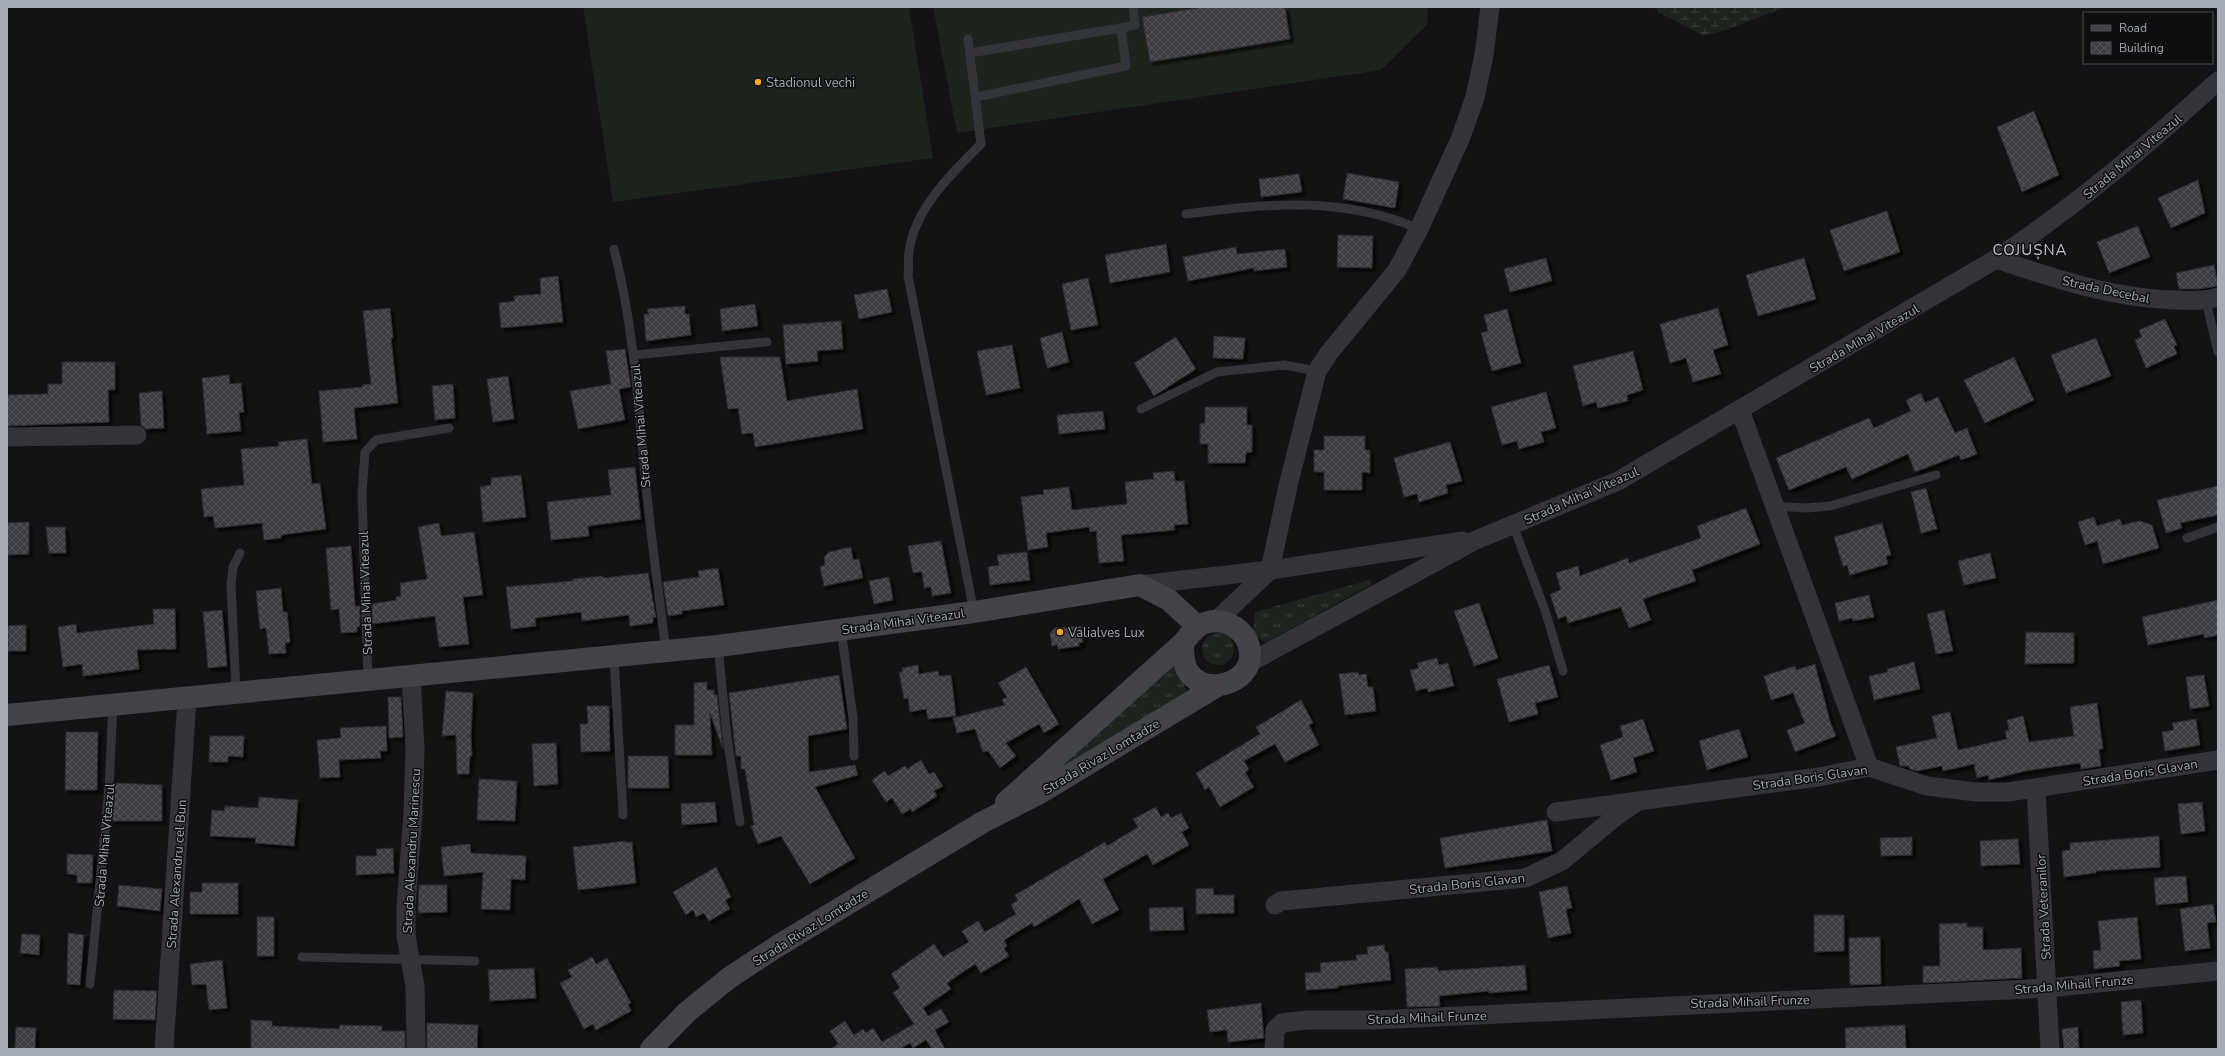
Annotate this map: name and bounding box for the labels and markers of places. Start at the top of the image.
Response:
place label: Stadionul vechi [766,74,855,92]
marker: Stadionul vechi [753,77,763,87]
place label: Valialves Lux [1067,624,1145,642]
marker: Valialves Lux [1055,627,1065,637]

